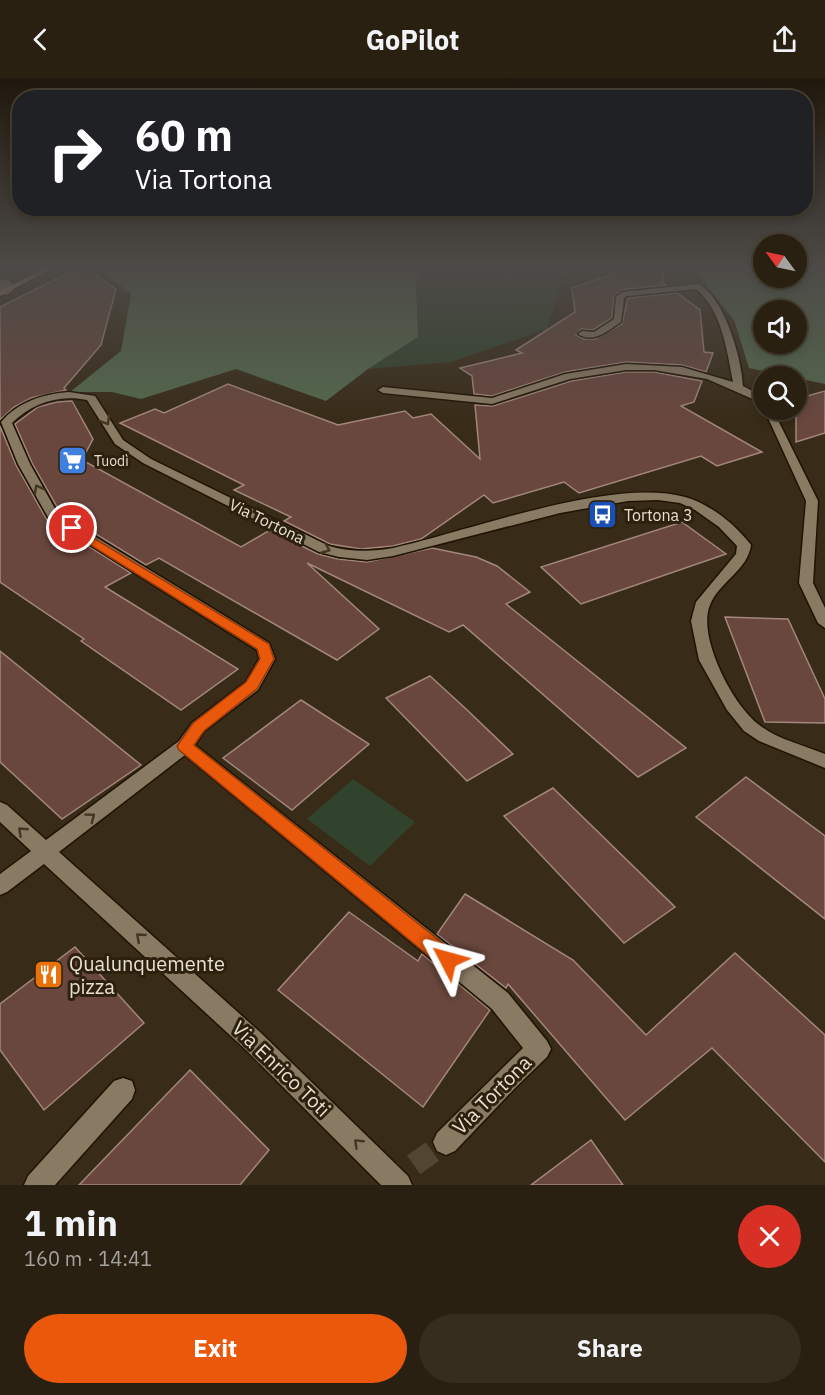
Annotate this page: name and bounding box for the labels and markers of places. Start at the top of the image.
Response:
supermarket icon: Tuodì [57,445,89,477]
place label: Tuodì [94,452,129,470]
bus stop icon: Tortona 3 [587,499,619,531]
pin [46,502,97,553]
place label: Tortona 3 [624,505,693,525]
place label: Qualunquemente pizza [69,950,225,1000]
restaurant icon: Qualunquemente pizza [32,959,64,991]

